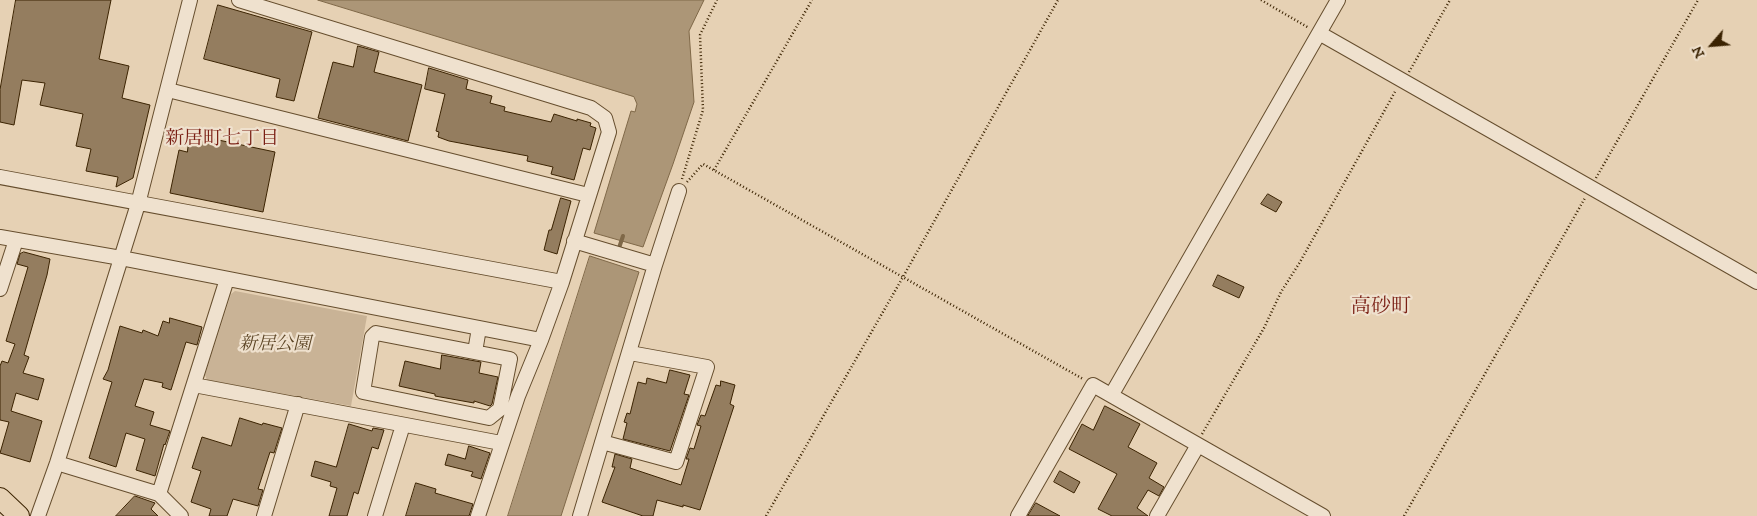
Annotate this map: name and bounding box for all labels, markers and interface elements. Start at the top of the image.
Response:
north arrow [1687,20,1737,70]
text: N [1688,43,1709,61]
district label: 新居町七丁目 [165,129,279,151]
district label: 高砂町 [1351,296,1411,320]
park label: 新居公園 [239,334,311,356]

